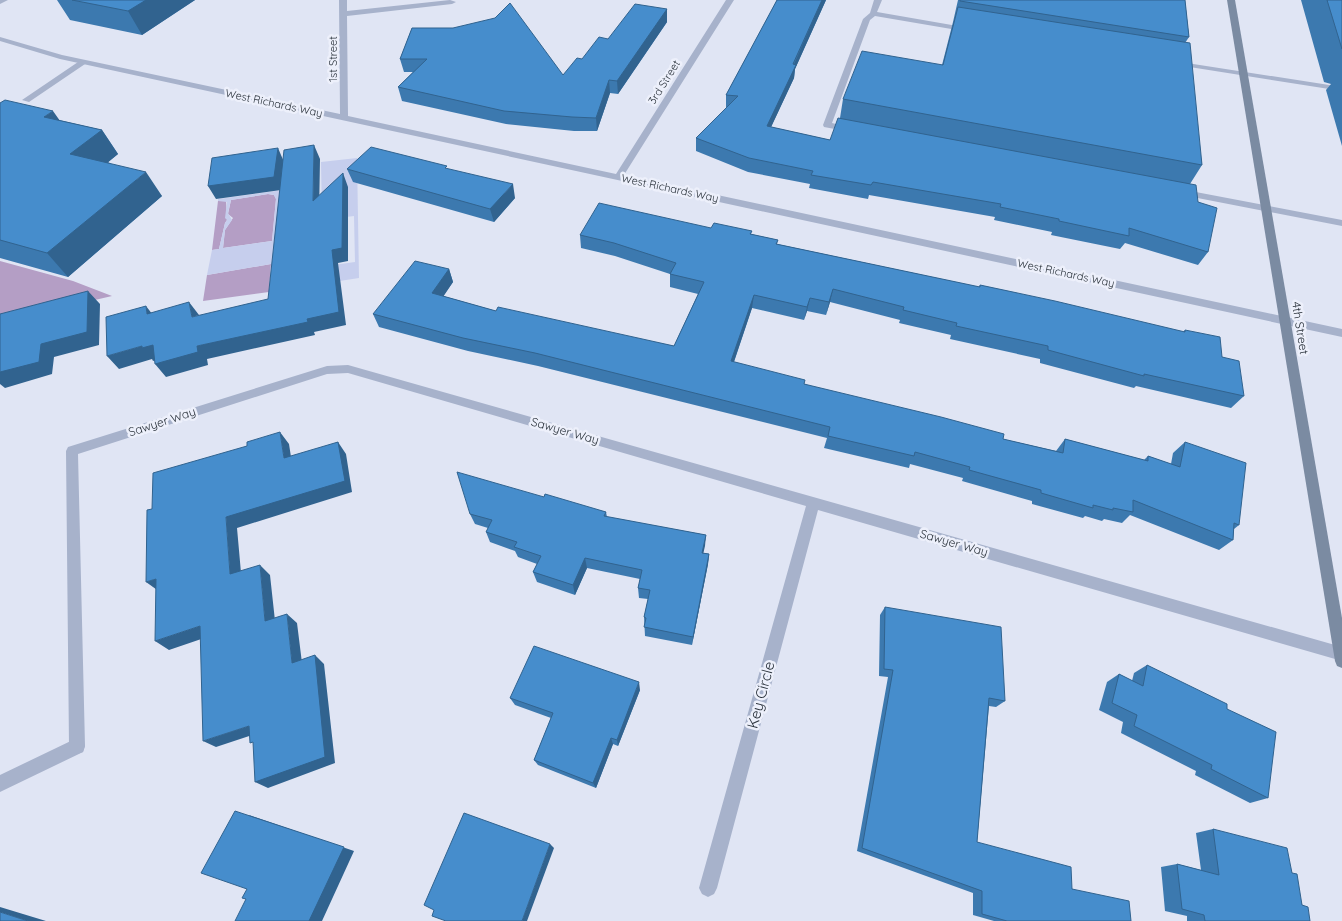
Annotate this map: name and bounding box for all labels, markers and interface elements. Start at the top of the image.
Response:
street label: 1st Street [326,36,340,82]
street label: 3rd Street [645,57,683,107]
street label: West Richards Way [224,86,324,120]
street label: West Richards Way [620,171,720,205]
street label: West Richards Way [1016,256,1116,290]
street label: 4th Street [1289,300,1312,355]
street label: Sawyer Way [126,404,197,439]
street label: Sawyer Way [529,414,601,447]
street label: Sawyer Way [918,526,990,559]
street label: Key Circle [742,659,779,731]

